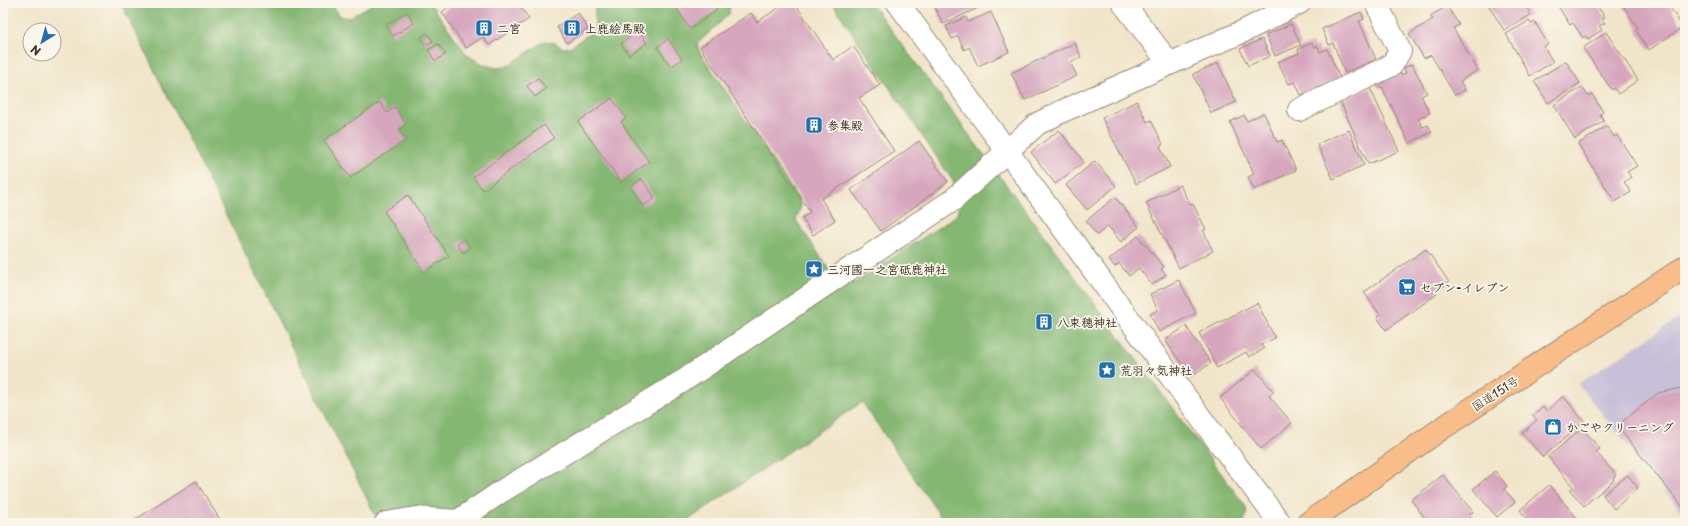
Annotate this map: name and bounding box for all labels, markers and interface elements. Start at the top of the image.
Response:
building icon: 二宮 [474,18,494,38]
building icon: 上鹿絵馬殿 [562,18,582,38]
place label: 二宮 [497,19,521,37]
place label: 上鹿絵馬殿 [585,19,645,37]
north arrow [22,22,62,62]
text: N [27,41,44,60]
building icon: 参集殿 [804,115,824,135]
place label: 参集殿 [827,116,863,134]
place icon: 三河國一之宮砥鹿神社 [804,259,824,279]
place label: 三河國一之宮砥鹿神社 [827,260,947,278]
supermarket icon: セブン-イレブン [1397,277,1417,297]
place label: セブン-イレブン [1420,278,1510,296]
building icon: 八束穂神社 [1034,312,1054,332]
place label: 八束穂神社 [1057,313,1117,331]
place icon: 荒羽々気神社 [1097,360,1117,380]
place label: 荒羽々気神社 [1120,361,1192,379]
street label: 国道151号 [1468,371,1522,415]
shop icon: かごやクリーニング [1543,417,1563,437]
place label: かごやクリーニング [1566,418,1674,436]

